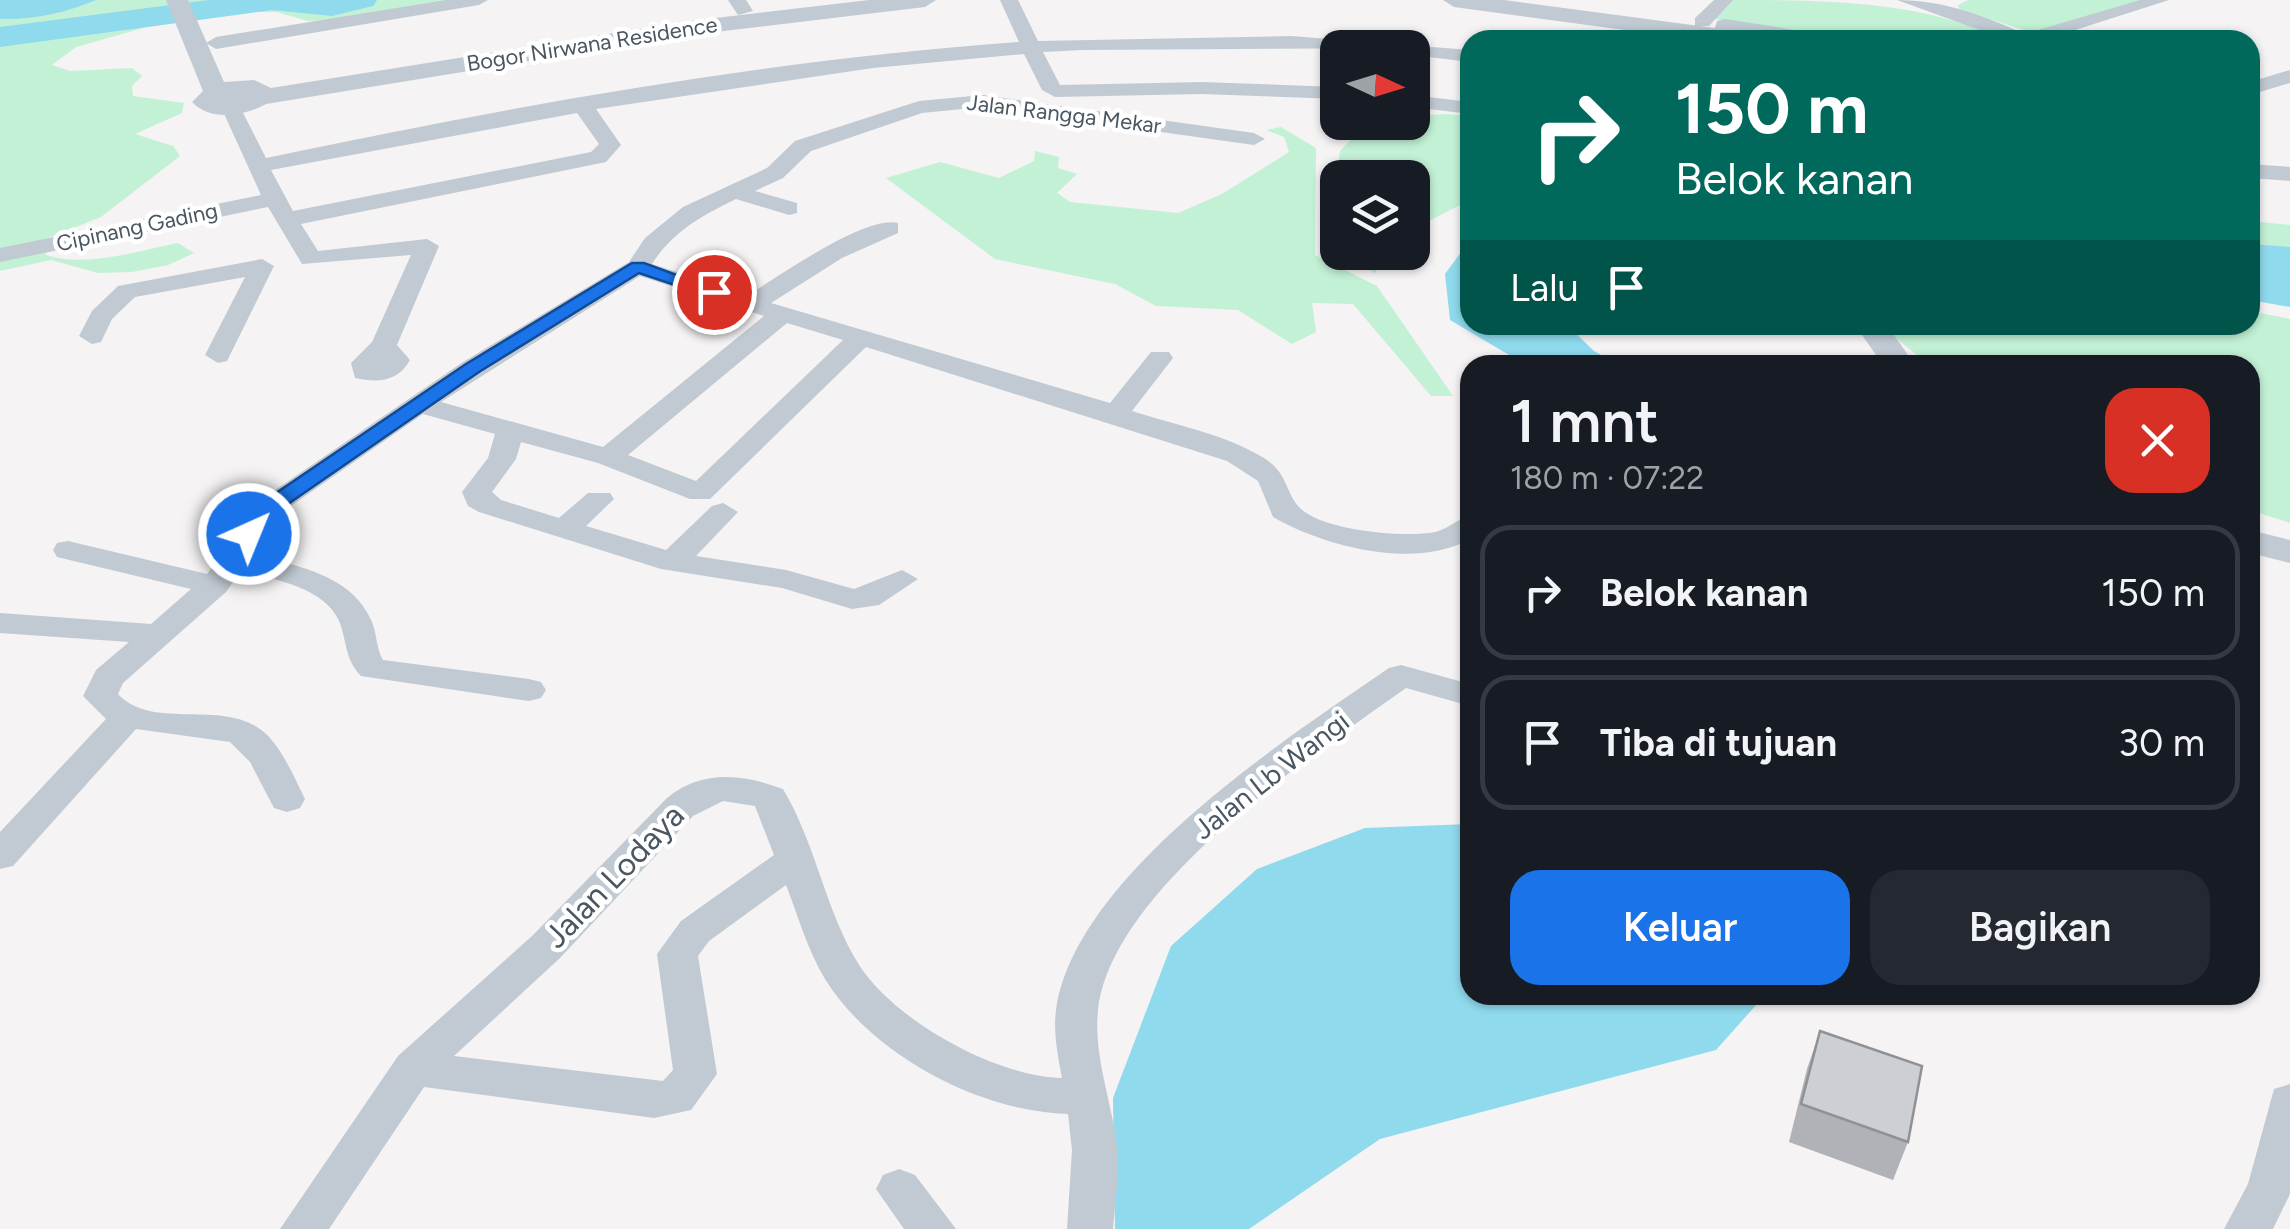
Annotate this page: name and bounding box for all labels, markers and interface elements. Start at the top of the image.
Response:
street label: Bogor Nirwana Residence [465,11,719,77]
north arrow [1320,30,1430,140]
map controls [1320,30,1430,270]
text: 150 m [1675,66,1868,151]
icon: right [1510,70,1640,200]
street label: Jalan Rangga Mekar [965,89,1163,139]
text: Belok kanan [1675,151,1913,205]
button: layers [1320,160,1430,270]
street label: Cipinang Gading [54,197,220,257]
pin [672,250,757,335]
icon: arrive [1599,260,1654,315]
icon: arrive [687,265,742,320]
text: Lalu [1510,265,1579,311]
text: 1 mnt [1510,385,1659,457]
button: close [2105,388,2210,493]
text: 180 m · 07:22 [1510,459,1704,497]
position arrow [197,482,301,586]
icon: right [1515,565,1570,620]
text: Belok kanan [1600,570,1808,616]
text: 150 m [2101,570,2205,616]
street label: Jalan Lb Wangi [1186,704,1356,846]
icon: arrive [1515,715,1570,770]
text: Tiba di tujuan [1600,720,1837,766]
text: 30 m [2118,720,2205,766]
street label: Jalan Lodaya [536,796,692,956]
button: Keluar [1510,870,1850,985]
button: Bagikan [1870,870,2210,985]

